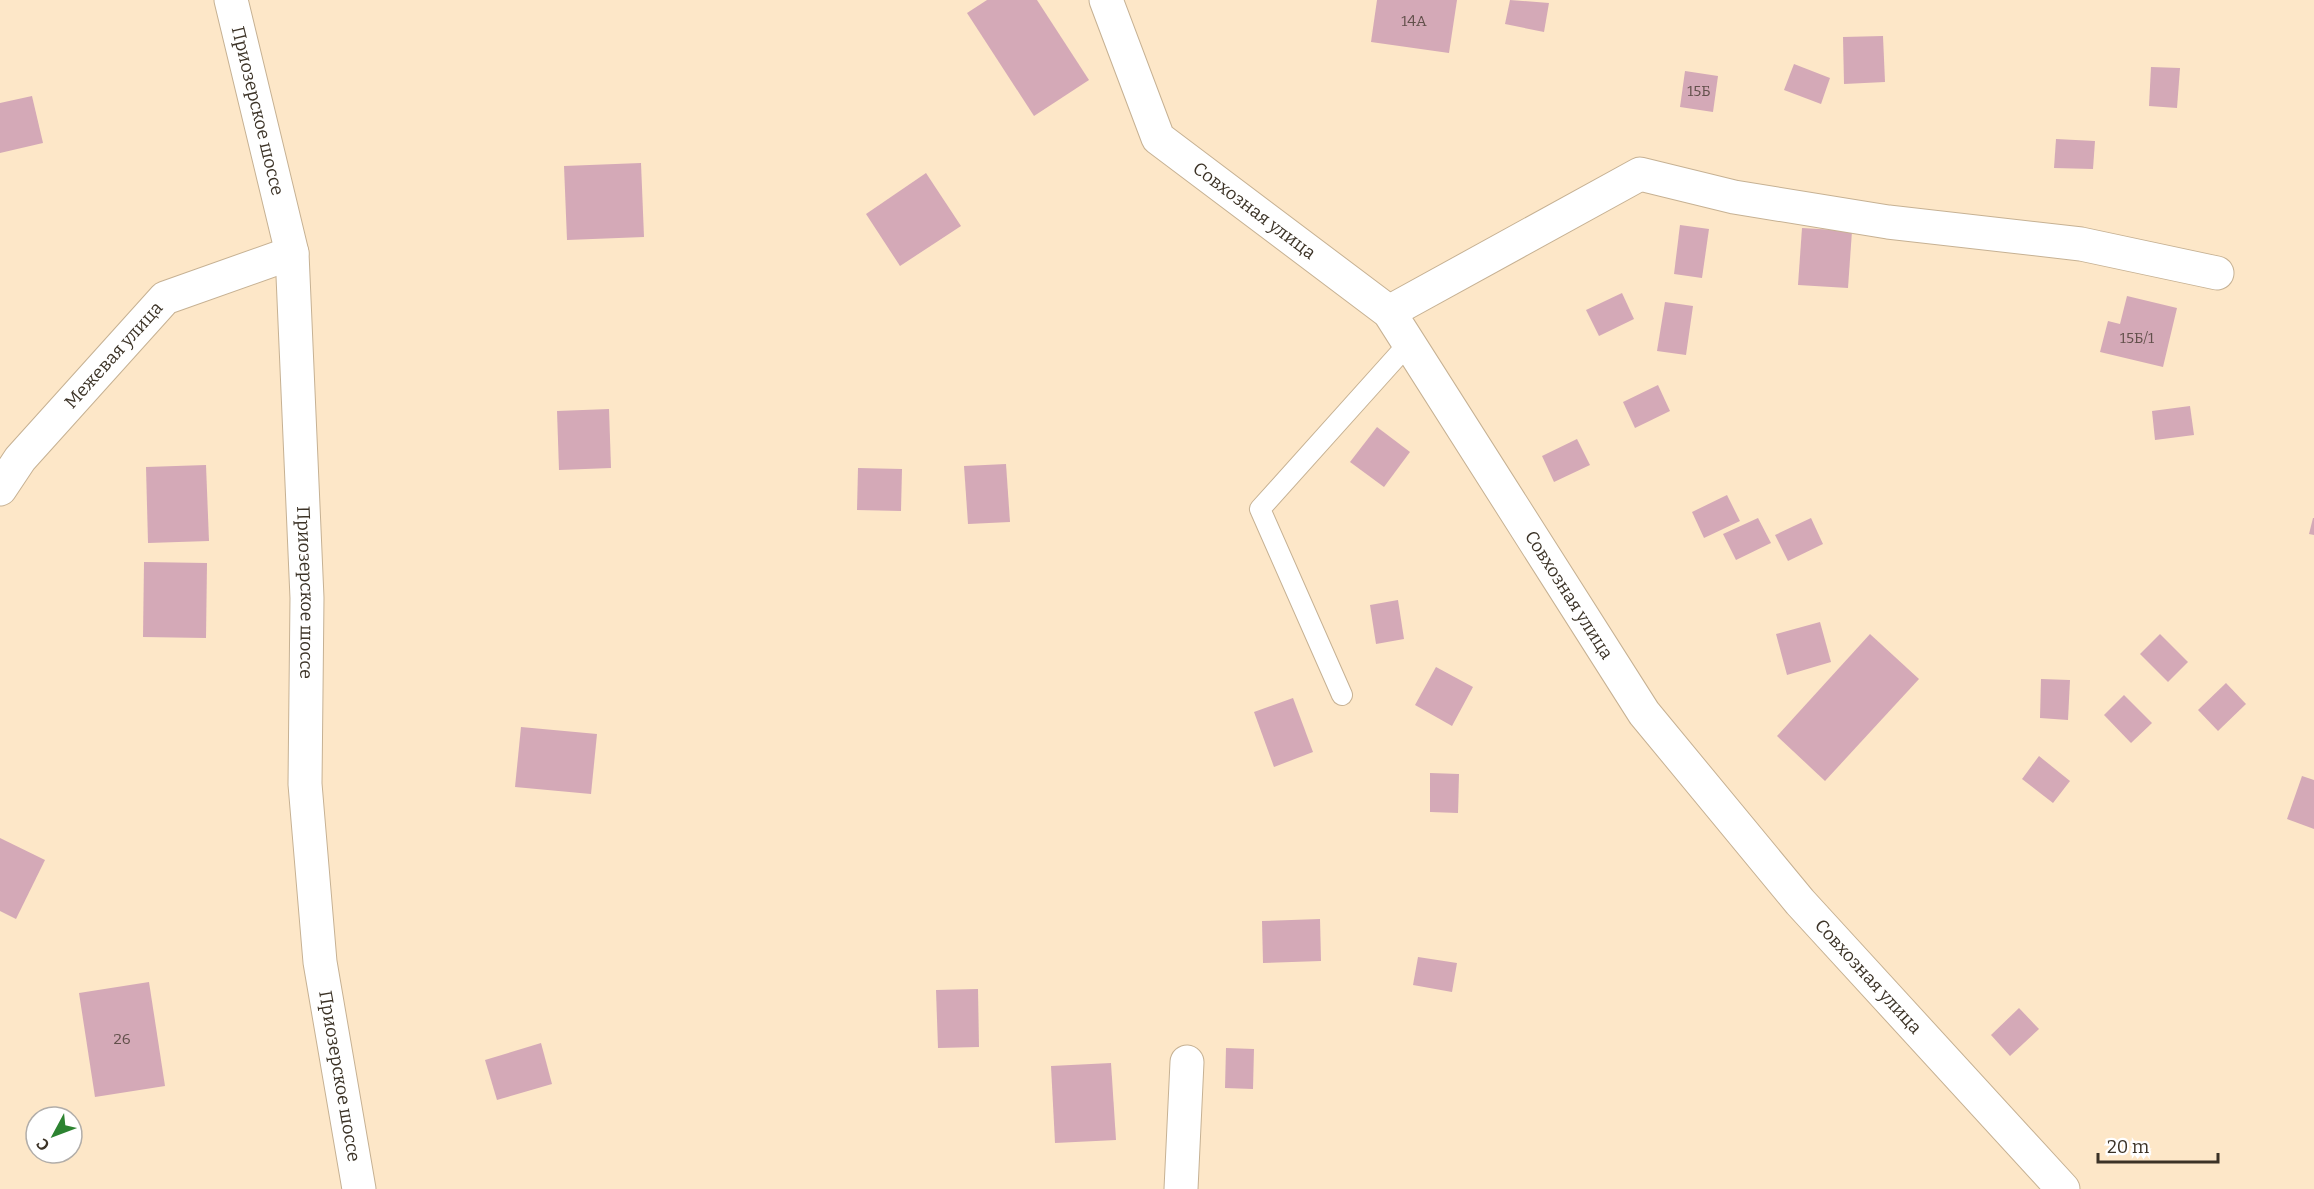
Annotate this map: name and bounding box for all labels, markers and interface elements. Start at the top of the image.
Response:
house number: 14А [1401,12,1427,30]
street label: Приозерское шоссе [227,24,289,198]
house number: 15Б [1687,82,1711,100]
street label: Совхозная улица [1189,157,1320,264]
street label: Межевая улица [60,297,168,413]
house number: 15Б/1 [2120,329,2154,347]
street label: Приозерское шоссе [292,505,318,679]
street label: Совхозная улица [1520,527,1618,663]
street label: Совхозная улица [1810,914,1926,1039]
street label: Приозерское шоссе [314,989,365,1163]
house number: 26 [114,1030,131,1048]
north arrow [24,1105,84,1165]
scale bar [2098,1126,2218,1164]
text: С [33,1134,54,1155]
text: 20 m [2107,1136,2149,1158]

